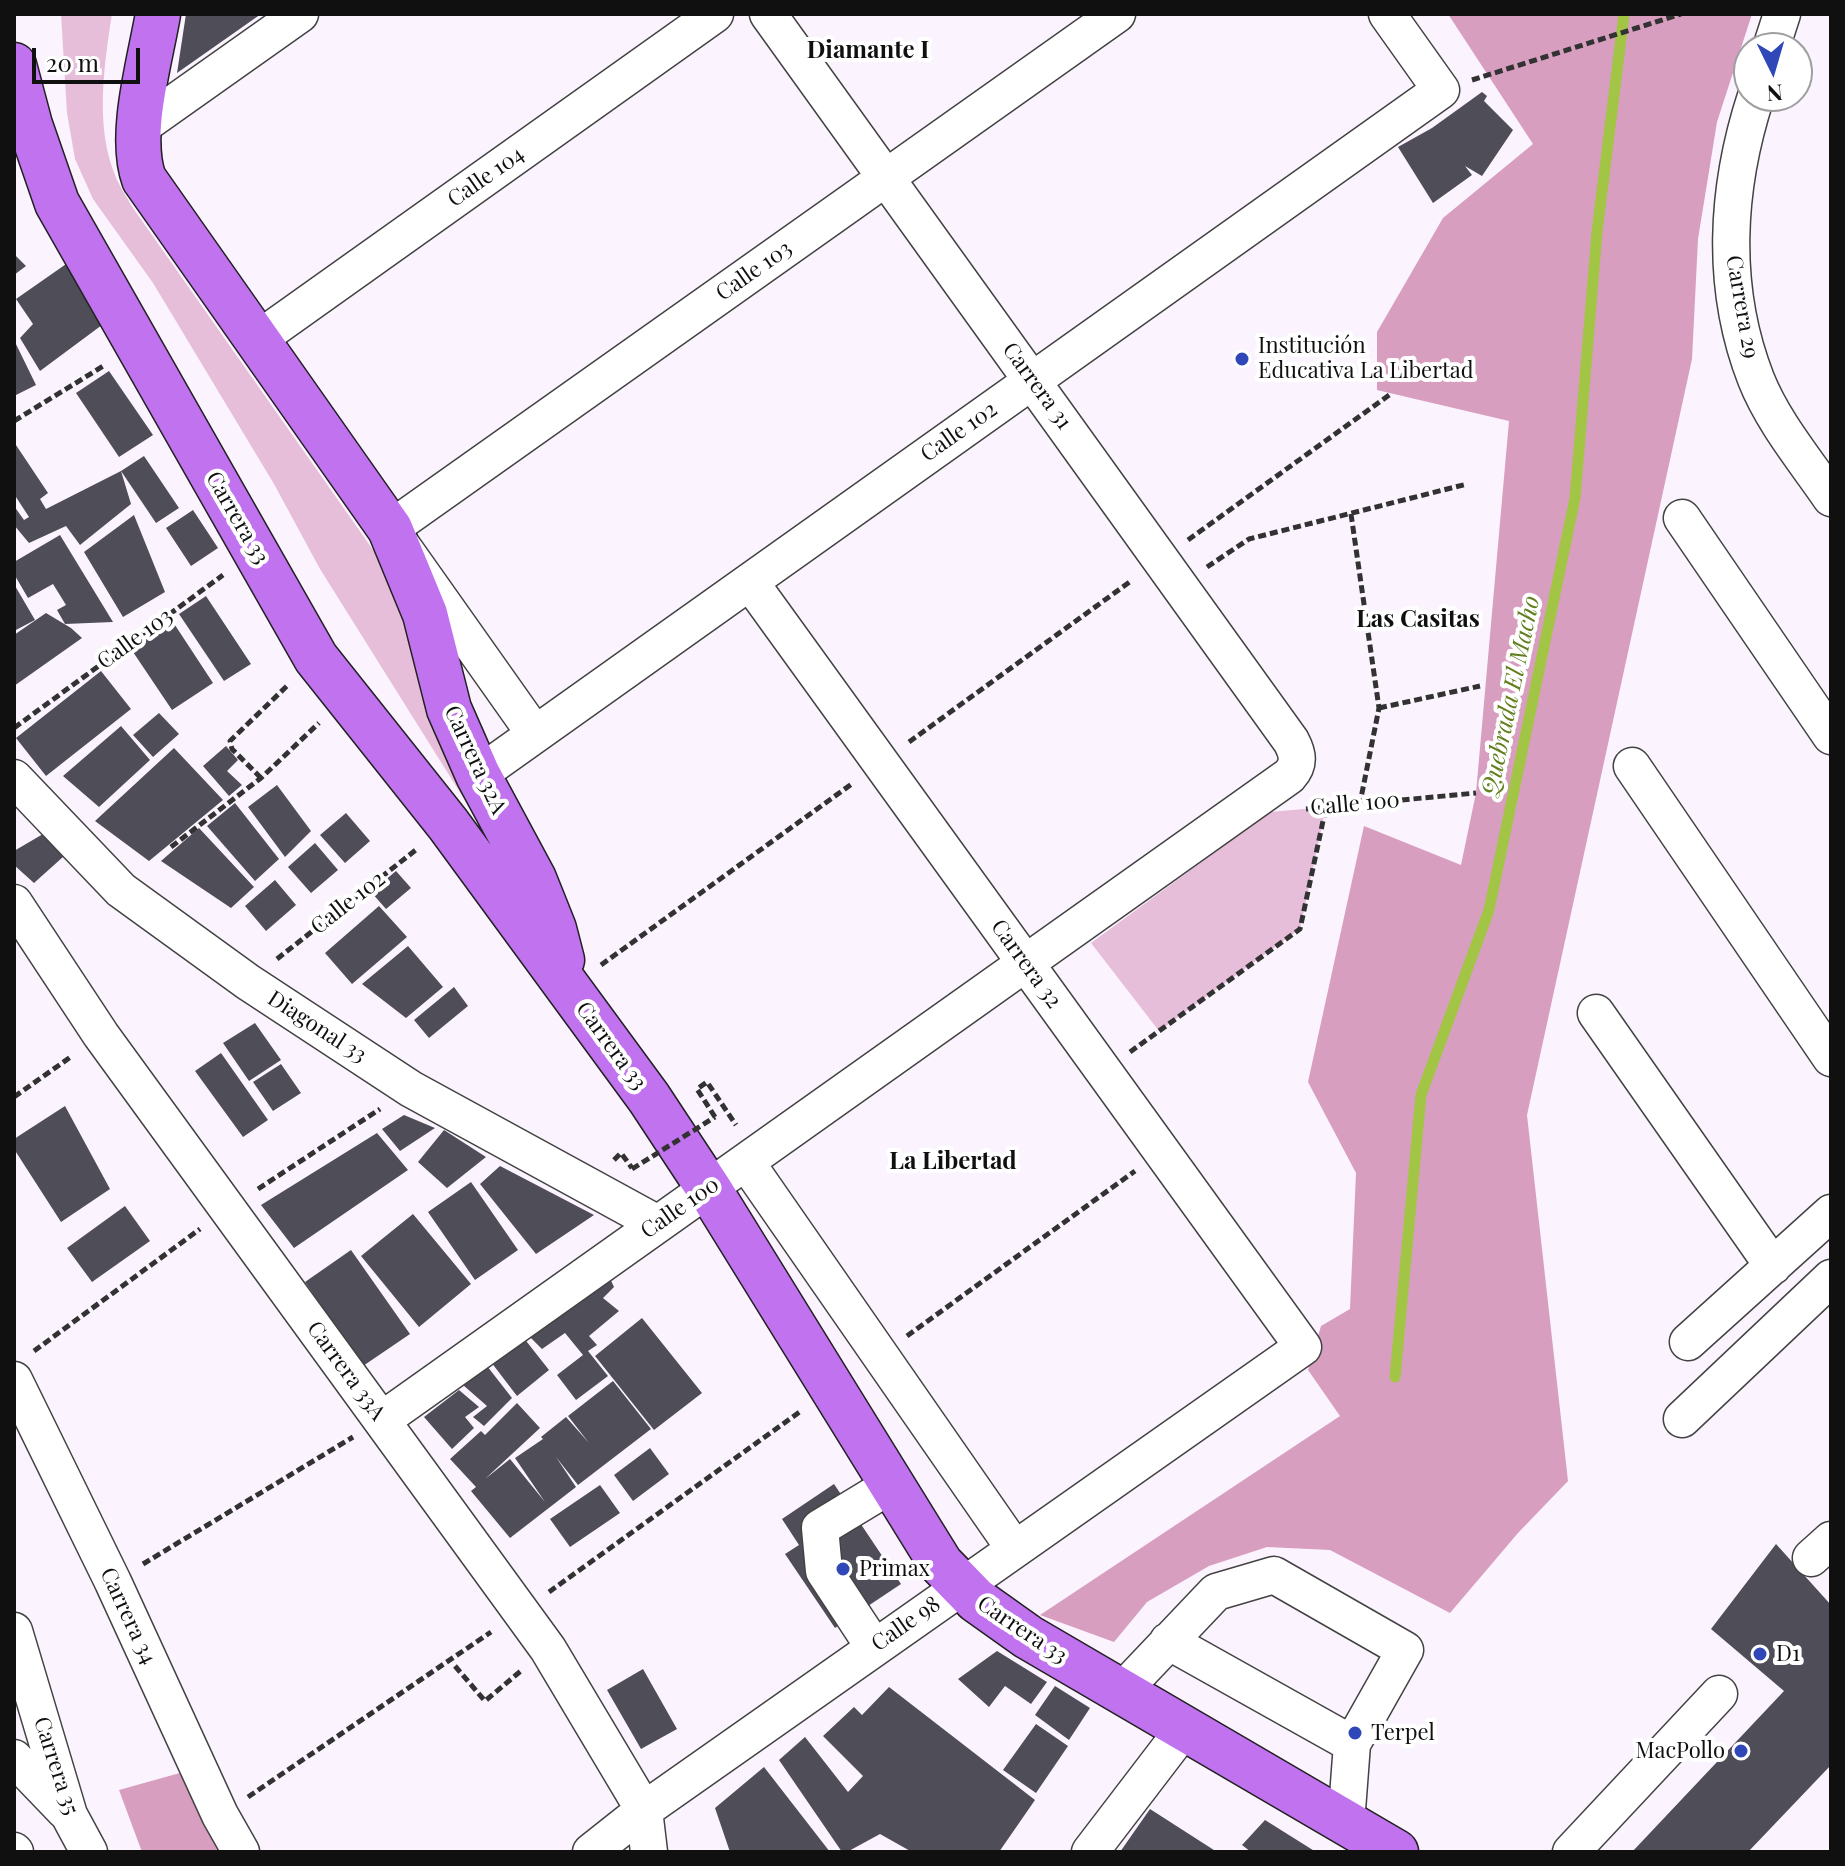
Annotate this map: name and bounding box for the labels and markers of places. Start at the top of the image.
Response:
place label: Institución Educativa La Libertad [1258,333,1473,384]
marker: Institución Educativa La Libertad [1233,350,1251,368]
place label: Primax [859,1556,930,1582]
marker: Primax [834,1560,852,1578]
place label: D1 [1776,1641,1800,1667]
marker: D1 [1751,1645,1769,1663]
place label: Terpel [1371,1720,1435,1746]
marker: Terpel [1346,1724,1364,1742]
place label: MacPollo [1635,1738,1725,1764]
marker: MacPollo [1732,1742,1750,1760]

